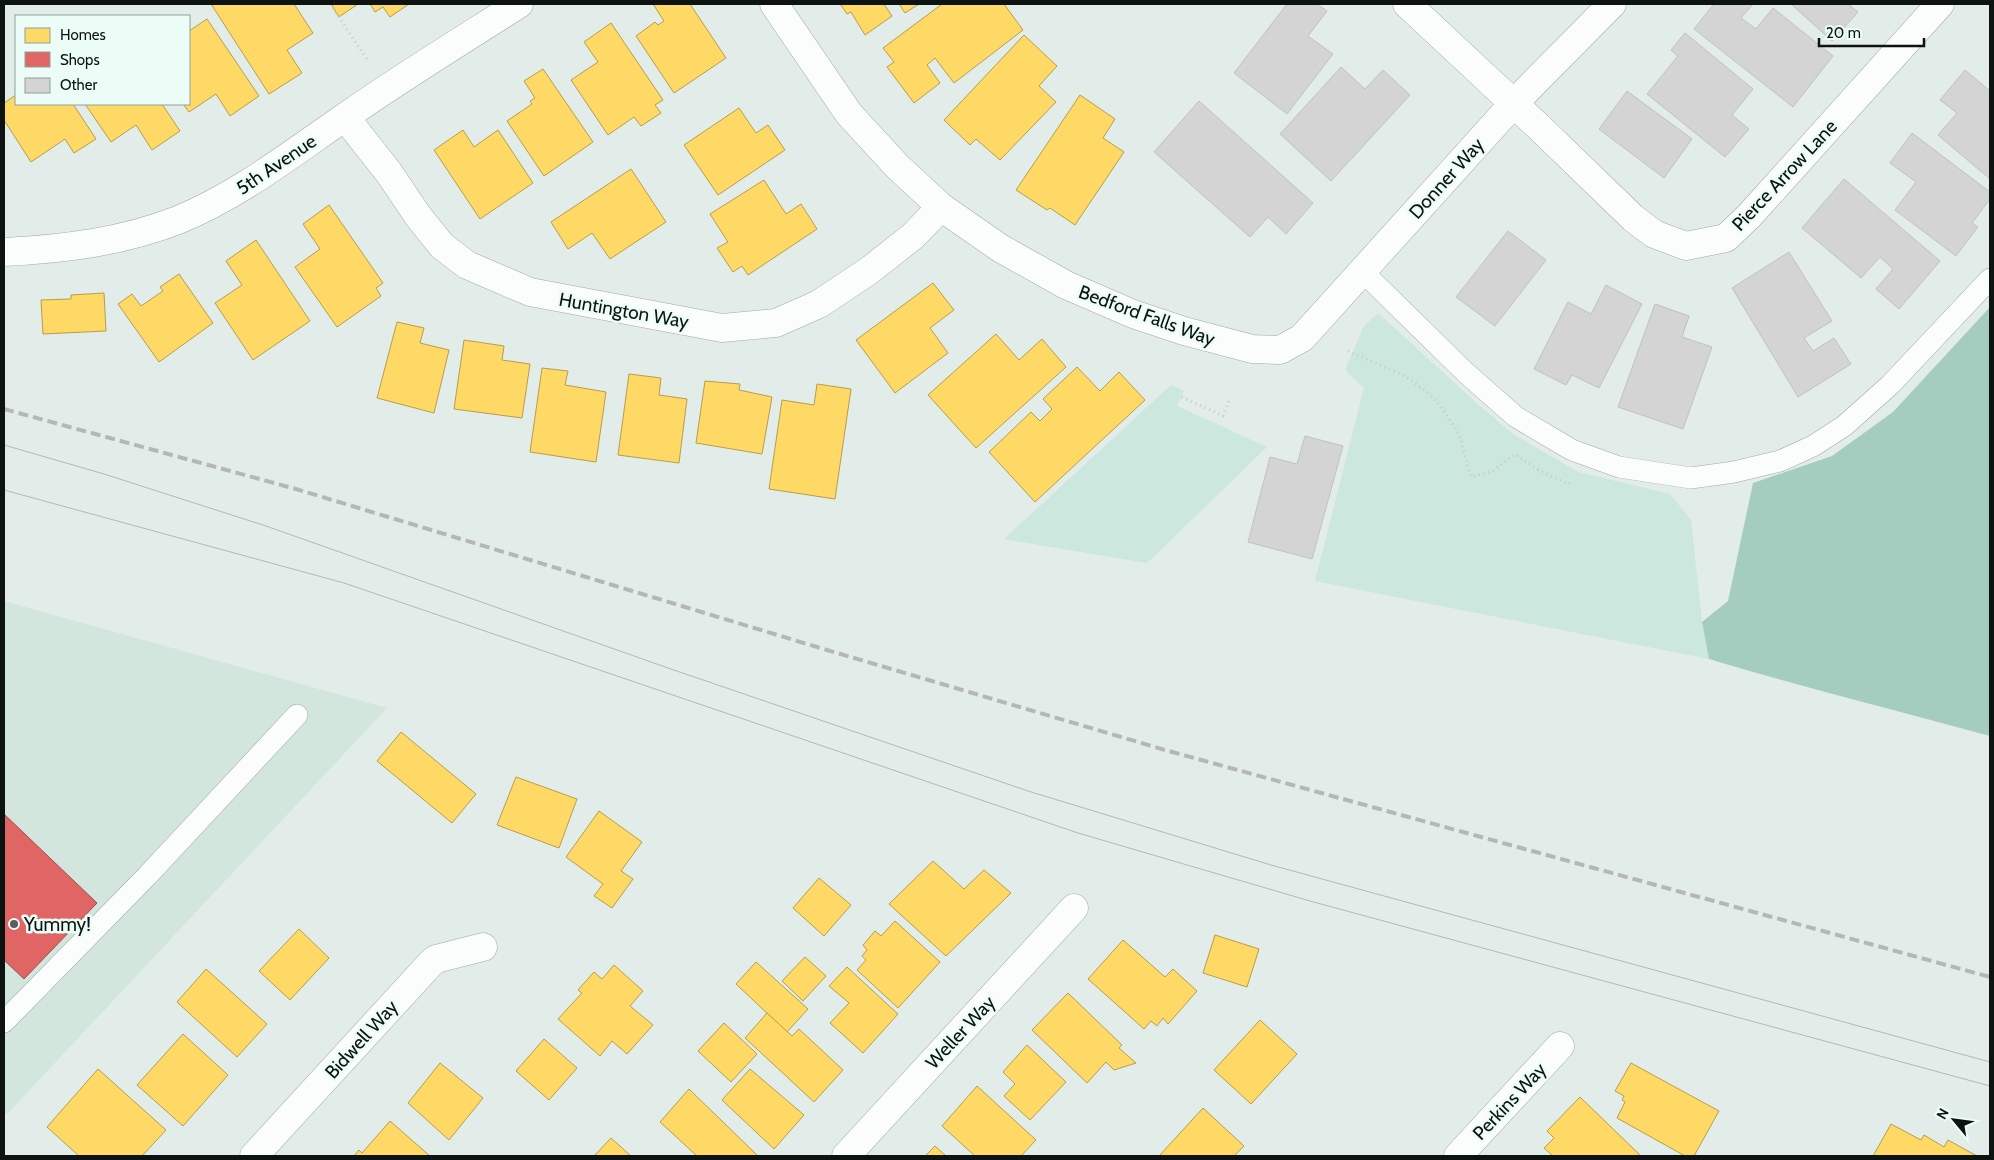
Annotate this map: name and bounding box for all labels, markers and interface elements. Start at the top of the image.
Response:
legend [15,15,190,105]
scale bar [1819,15,1924,47]
text: 20 m [1826,24,1861,42]
text: Homes [60,26,106,44]
text: Shops [60,51,100,69]
text: Other [60,76,97,94]
street label: Pierce Arrow Lane [1727,115,1842,236]
street label: 5th Avenue [232,129,321,200]
street label: Donner Way [1404,133,1489,224]
street label: Bedford Falls Way [1076,280,1219,351]
street label: Huntington Way [557,288,691,333]
place label: Yummy! [23,913,91,936]
marker: Yummy! [8,918,20,930]
street label: Weller Way [921,991,1000,1074]
street label: Bidwell Way [320,995,403,1083]
street label: Perkins Way [1468,1058,1551,1145]
north arrow [1929,1095,1979,1145]
text: N [1932,1105,1953,1122]

